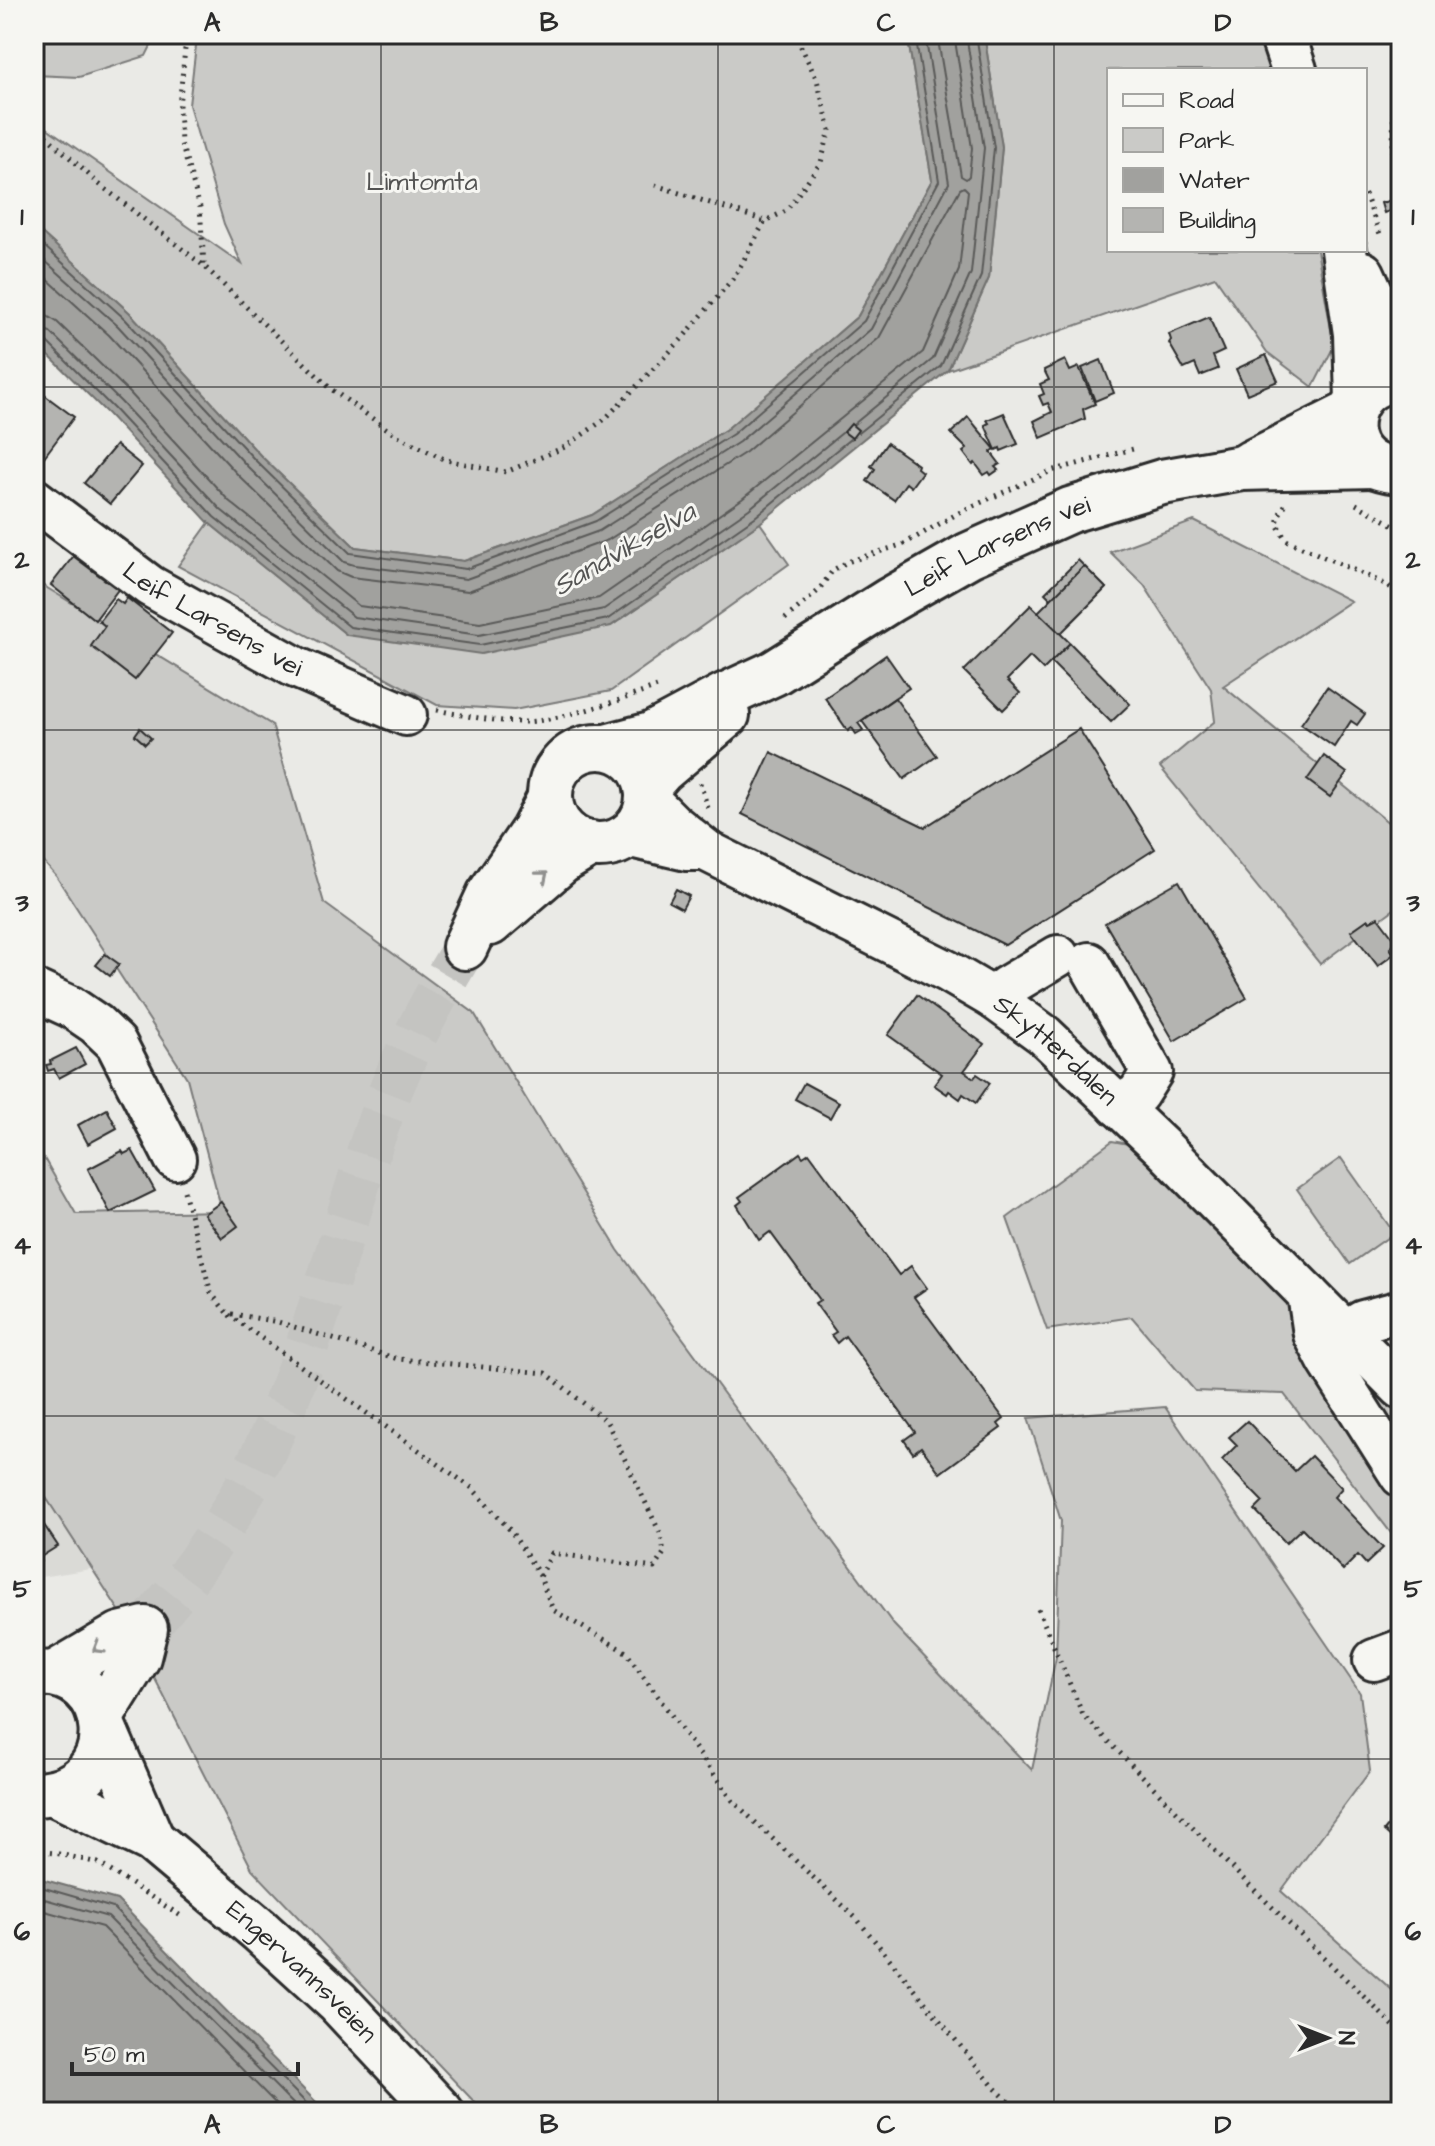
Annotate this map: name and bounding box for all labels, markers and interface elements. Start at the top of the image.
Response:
text: A [204,5,221,41]
text: B [540,5,559,41]
text: C [877,5,896,41]
text: D [1215,5,1232,41]
legend [1107,68,1367,252]
text: Road [1179,84,1234,118]
text: Park [1179,124,1235,158]
park label: Limtomta [366,164,478,200]
text: Water [1179,164,1250,198]
text: 1 [20,199,24,235]
text: 1 [1411,199,1415,235]
text: Building [1179,204,1256,239]
street label: Leif Larsens vei [898,487,1095,606]
water label: Sandvikselva [545,492,704,606]
text: 2 [14,542,30,578]
text: 2 [1405,542,1421,578]
street label: Leif Larsens vei [115,553,308,686]
one-way arrow [534,871,549,886]
text: 3 [14,885,29,921]
text: 3 [1405,885,1420,921]
street label: Skytterdalen [986,986,1126,1114]
text: 4 [13,1228,31,1264]
text: 4 [1404,1228,1422,1264]
text: 5 [13,1571,32,1607]
text: 5 [1404,1571,1423,1607]
one-way arrow [92,1638,107,1654]
street label: Engervannsveien [218,1892,385,2051]
text: 6 [14,1914,31,1950]
text: 6 [1405,1914,1422,1950]
north arrow [1287,1998,1367,2078]
scale bar [72,2026,298,2076]
text: N [1330,2031,1361,2045]
text: 50 m [84,2038,145,2072]
text: A [204,2107,221,2143]
text: B [540,2107,559,2143]
text: C [877,2107,896,2143]
text: D [1215,2107,1232,2143]

